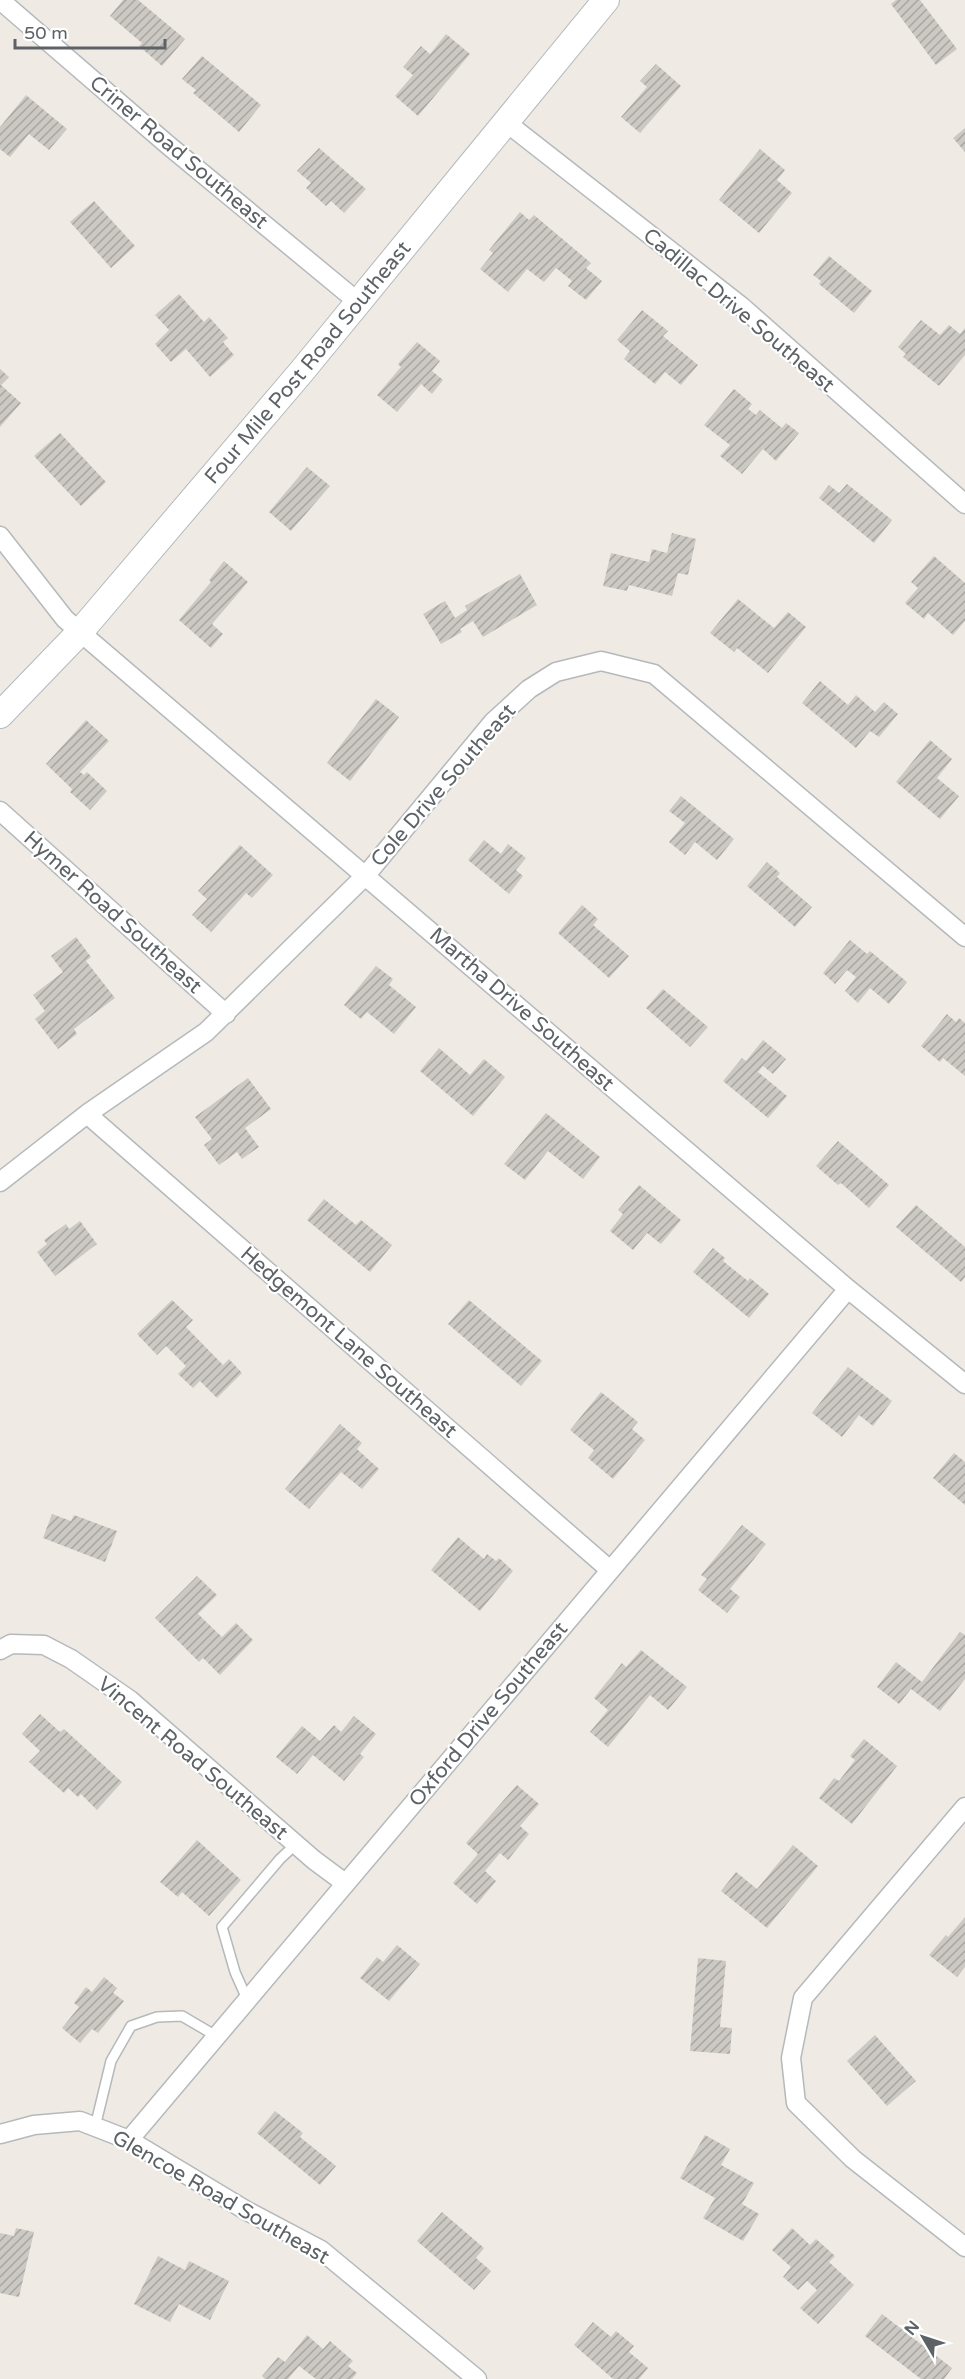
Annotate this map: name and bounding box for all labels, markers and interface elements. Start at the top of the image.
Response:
scale bar [15,12,165,50]
text: 50 m [24,22,68,44]
street label: Criner Road Southeast [84,70,273,234]
street label: Cadillac Drive Southeast [638,223,839,398]
street label: Four Mile Post Road Southeast [199,236,416,489]
street label: Cole Drive Southeast [366,699,521,872]
street label: Hymer Road Southeast [19,826,207,999]
street label: Martha Drive Southeast [424,922,619,1096]
street label: Hedgemont Lane Southeast [235,1241,462,1443]
street label: Oxford Drive Southeast [404,1617,573,1812]
street label: Vincent Road Southeast [92,1671,293,1845]
street label: Glencoe Road Southeast [108,2125,334,2270]
north arrow [893,2307,953,2367]
text: N [900,2317,924,2339]

